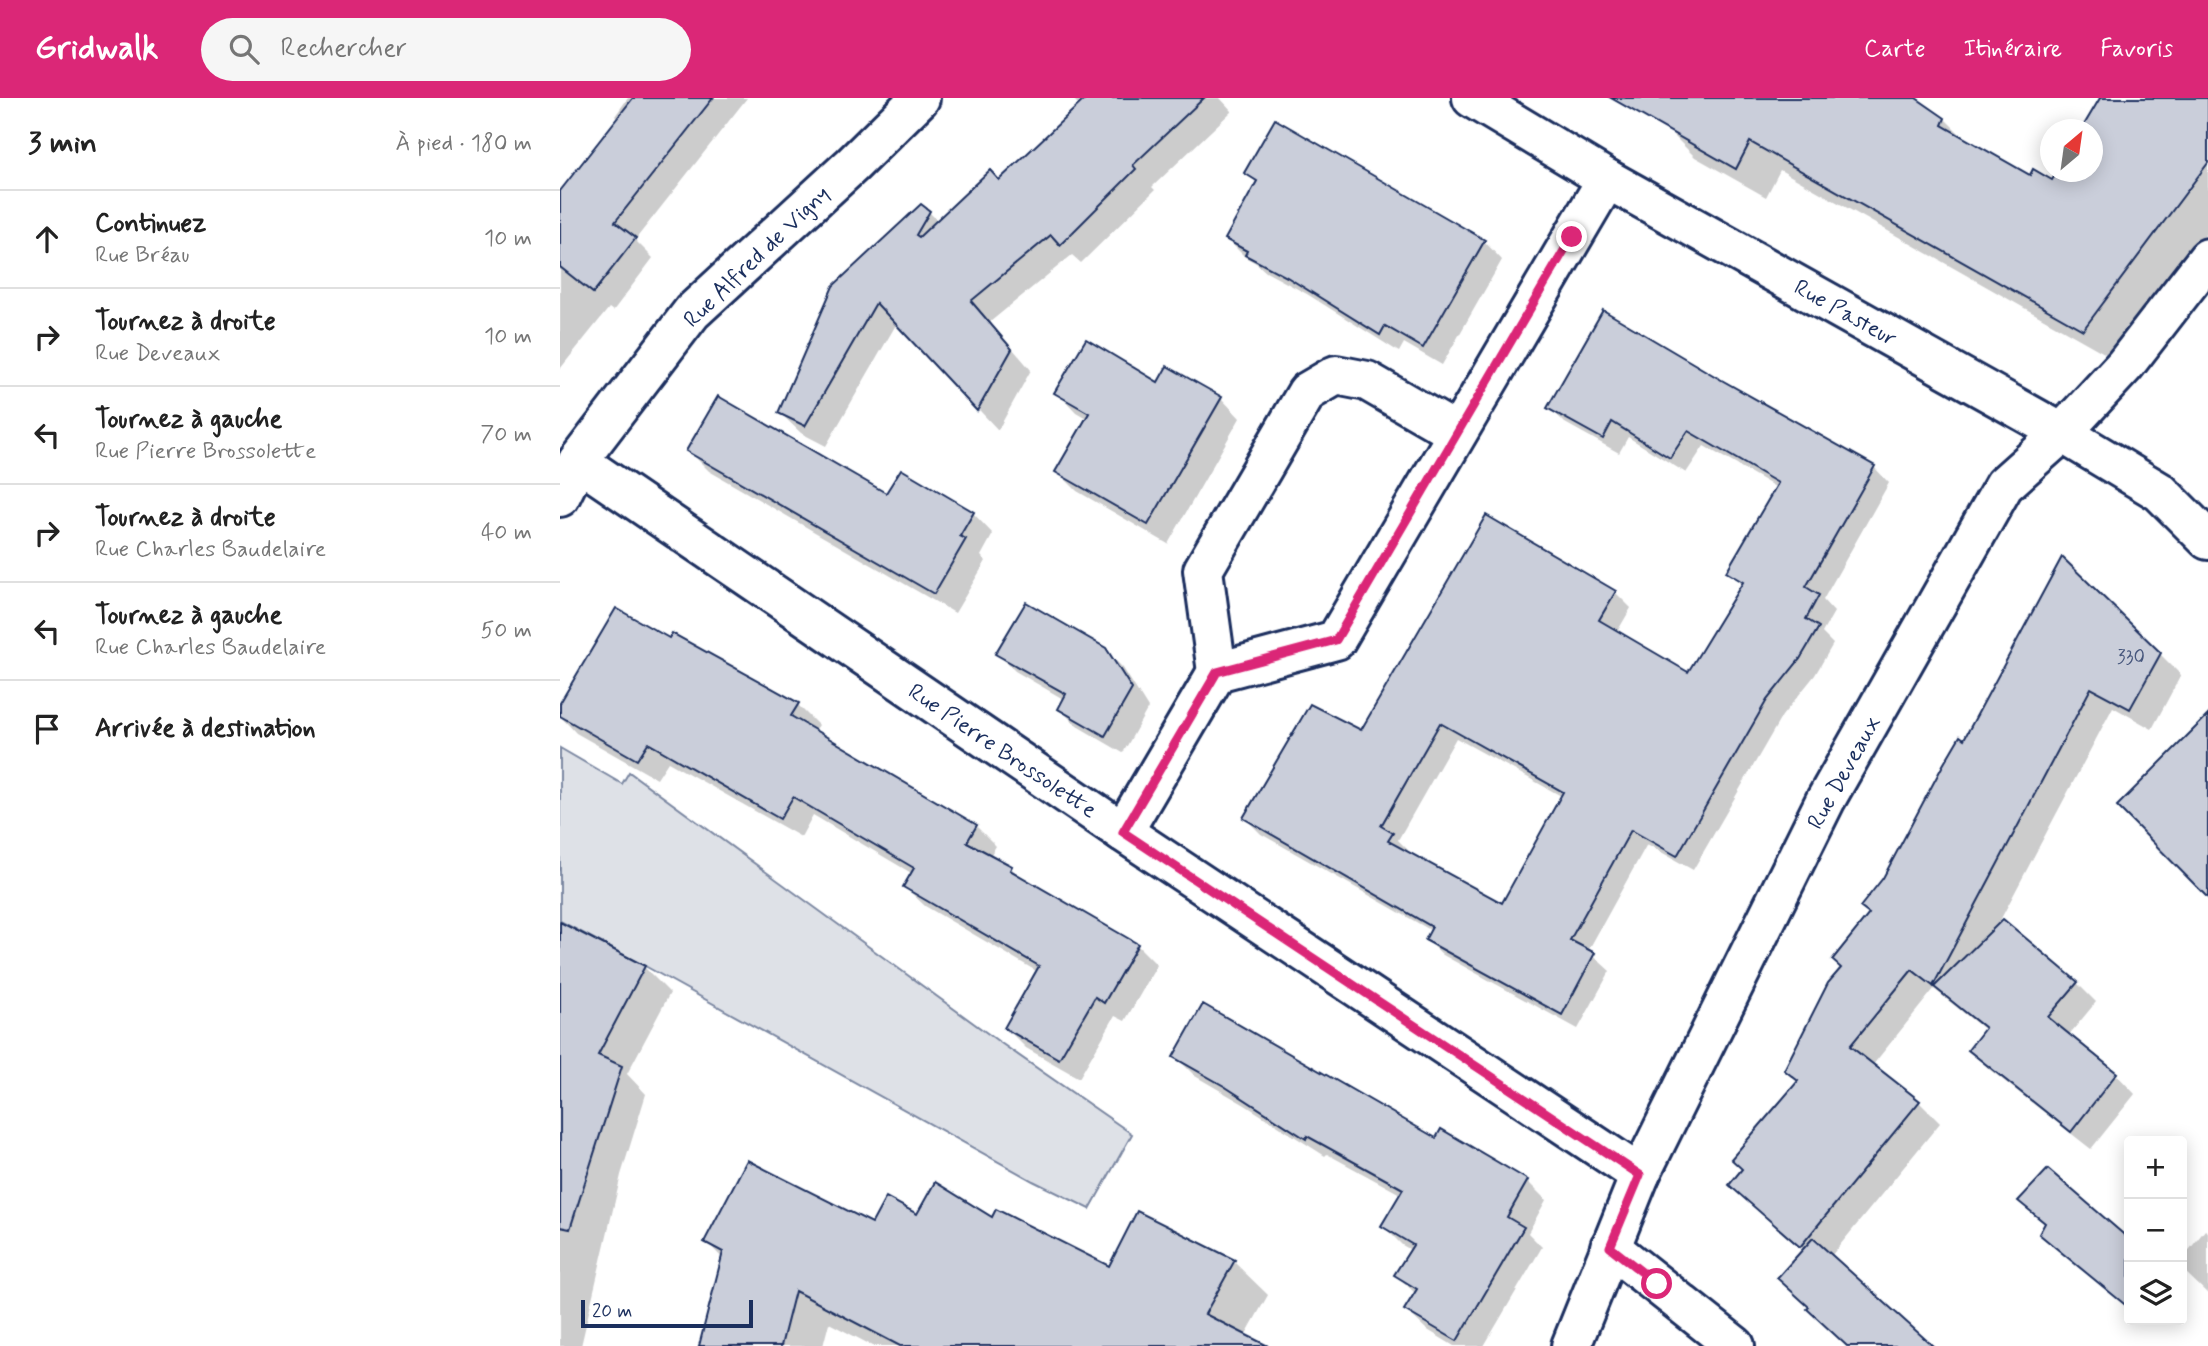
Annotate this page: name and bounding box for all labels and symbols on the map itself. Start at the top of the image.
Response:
north arrow [2040,119,2103,182]
street label: Rue Alfred de Vigny [678,180,837,335]
route end [1556,221,1587,252]
street label: Rue Pasteur [1788,273,1902,355]
house number: 330 [2117,645,2145,670]
street label: Rue Pierre Brossolette [902,677,1102,826]
street label: Rue Deveaux [1801,711,1888,835]
route start [1641,1268,1672,1299]
scale bar [581,1297,752,1329]

